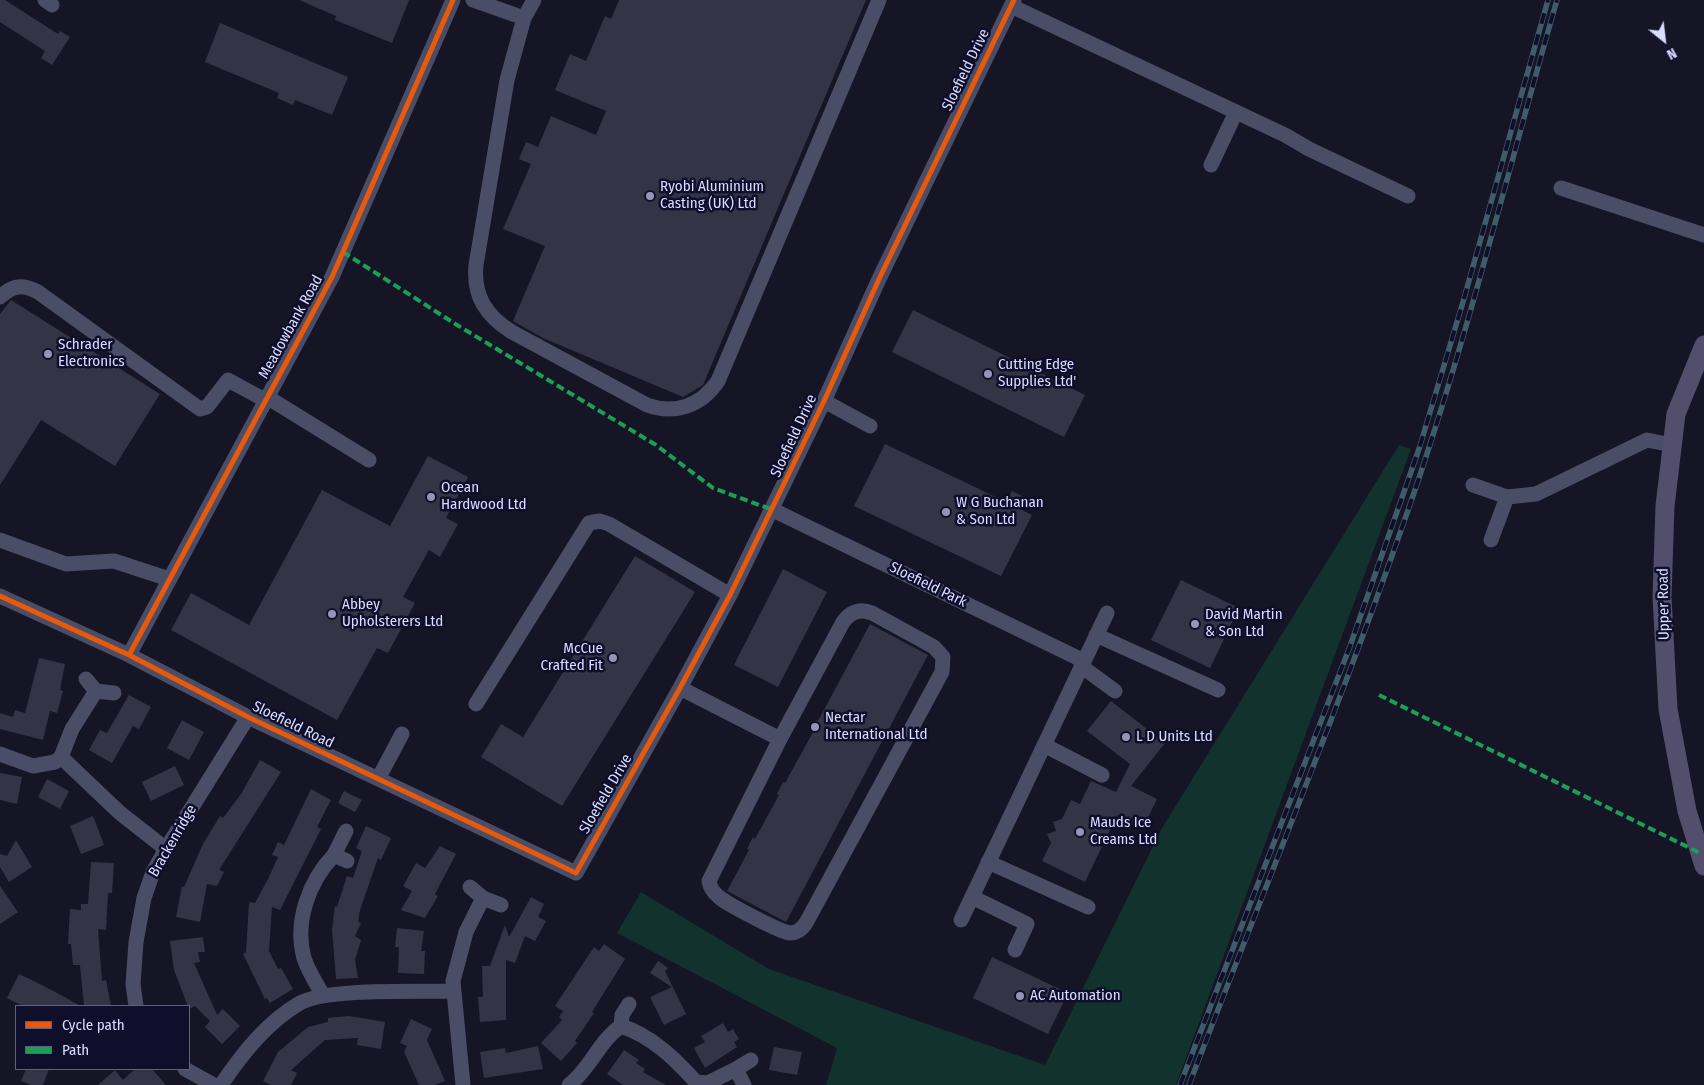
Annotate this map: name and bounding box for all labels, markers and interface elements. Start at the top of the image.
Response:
north arrow [1639,15,1689,65]
street label: Sloefield Drive [938,26,994,114]
text: N [1664,44,1679,63]
place label: Ryobi Aluminium Casting (UK) Ltd [660,178,764,213]
marker: Ryobi Aluminium Casting (UK) Ltd [644,190,656,202]
street label: Meadowbank Road [255,272,327,382]
place label: Schrader Electronics [58,336,125,371]
marker: Schrader Electronics [42,348,54,360]
place label: Cutting Edge Supplies Ltd' [998,356,1076,391]
marker: Cutting Edge Supplies Ltd' [982,368,994,380]
street label: Sloefield Drive [767,392,821,480]
place label: Ocean Hardwood Ltd [441,479,526,514]
marker: Ocean Hardwood Ltd [425,491,437,503]
place label: W G Buchanan & Son Ltd [956,494,1044,529]
marker: W G Buchanan & Son Ltd [940,506,952,518]
street label: Sloefield Park [886,559,970,611]
street label: Upper Road [1654,568,1674,640]
place label: Abbey Upholsterers Ltd [342,596,443,631]
place label: David Martin & Son Ltd [1205,606,1283,641]
marker: Abbey Upholsterers Ltd [326,608,338,620]
marker: David Martin & Son Ltd [1189,618,1201,630]
place label: McCue Crafted Fit [540,640,603,675]
marker: McCue Crafted Fit [607,652,619,664]
street label: Sloefield Road [249,698,337,752]
place label: Nectar International Ltd [825,709,928,744]
marker: Nectar International Ltd [809,721,821,733]
place label: L D Units Ltd [1136,728,1213,746]
marker: L D Units Ltd [1120,731,1132,743]
street label: Sloefield Drive [576,751,636,837]
street label: Brackenridge [145,802,201,880]
place label: Mauds Ice Creams Ltd [1090,814,1157,849]
marker: Mauds Ice Creams Ltd [1074,826,1086,838]
place label: AC Automation [1030,987,1121,1005]
marker: AC Automation [1014,990,1026,1002]
legend [15,1005,190,1070]
text: Cycle path [62,1016,125,1034]
text: Path [62,1041,89,1059]

